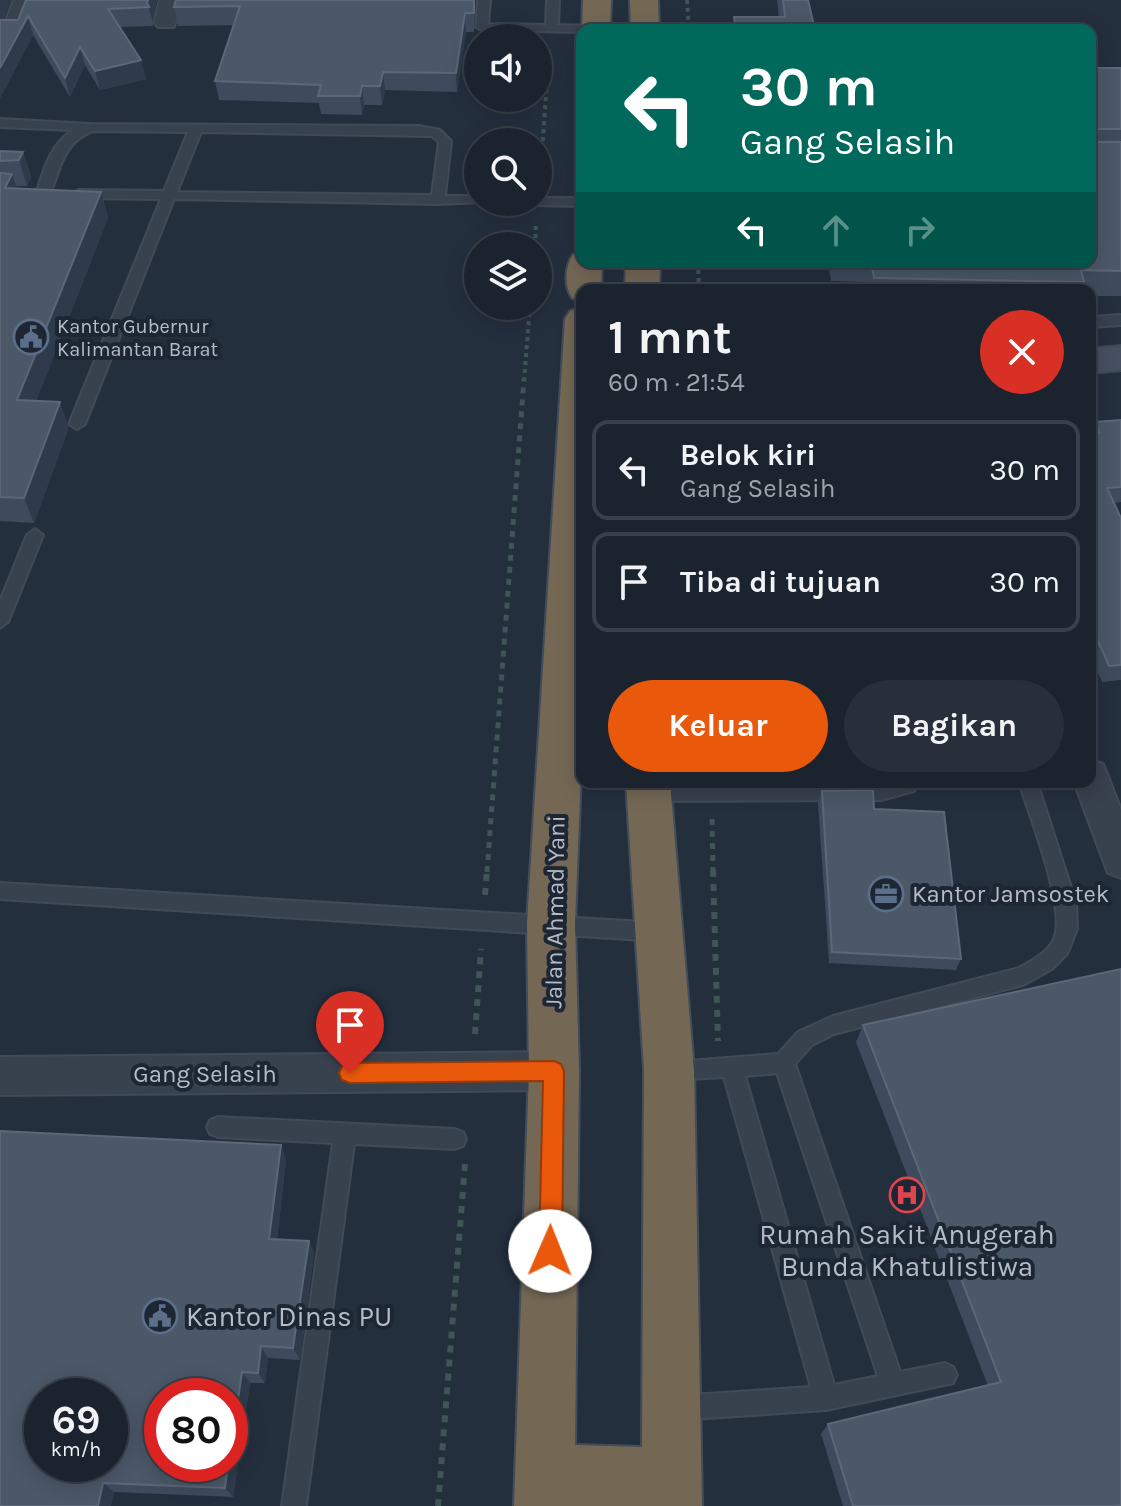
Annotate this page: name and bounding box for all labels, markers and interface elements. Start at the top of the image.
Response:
map controls [464,24,552,320]
button: sound [464,24,552,112]
text: 30 m [740,54,878,119]
icon: left [608,56,712,160]
text: Gang Selasih [740,121,955,163]
button: search [464,128,552,216]
icon: left [730,208,774,252]
icon: ahead [814,208,858,252]
icon: right [898,208,942,252]
button: layers [464,232,552,320]
text: 1 mnt [608,309,732,365]
button: close [980,310,1064,394]
place label: Kantor Gubernur Kalimantan Barat [57,315,219,361]
public building icon: Kantor Gubernur Kalimantan Barat [12,318,50,356]
text: 60 m · 21:54 [608,367,745,398]
text: Belok kiri [680,437,816,473]
icon: left [612,448,656,492]
text: 30 m [989,452,1060,488]
text: Gang Selasih [680,473,835,504]
icon: arrive [612,560,656,604]
text: Tiba di tujuan [680,564,881,600]
text: 30 m [989,564,1060,600]
button: Keluar [608,680,828,772]
button: Bagikan [844,680,1064,772]
street label: Jalan Ahmad Yani [539,815,571,1009]
office icon: Kantor Jamsostek [867,875,905,913]
place label: Kantor Jamsostek [912,880,1109,908]
pin [316,991,384,1073]
icon: arrive [328,1003,372,1047]
street label: Gang Selasih [133,1060,277,1088]
hospital icon: Rumah Sakit Anugerah Bunda Khatulistiwa [888,1176,926,1214]
position arrow [508,1209,592,1293]
place label: Rumah Sakit Anugerah Bunda Khatulistiwa [759,1218,1055,1283]
public building icon: Kantor Dinas PU [141,1297,179,1335]
place label: Kantor Dinas PU [186,1300,392,1333]
speed limit sign: 80 [144,1378,248,1482]
text: 69 [52,1396,100,1443]
text: km/h [51,1438,101,1461]

